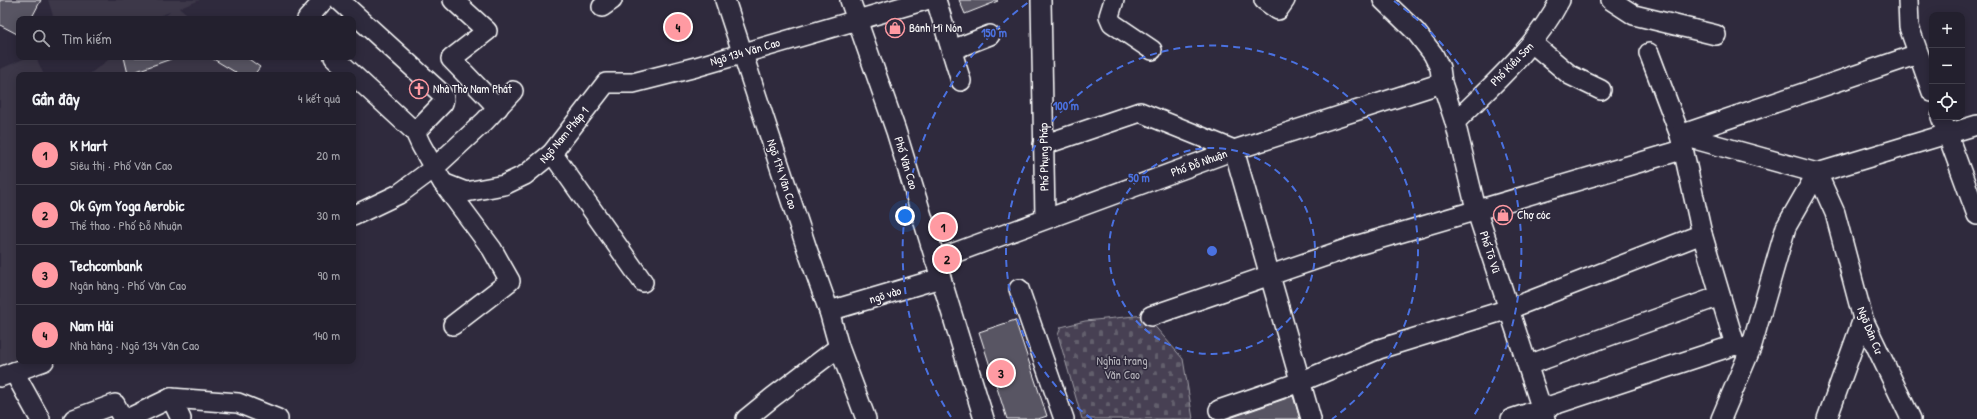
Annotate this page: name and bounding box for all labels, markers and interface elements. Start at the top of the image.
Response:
pin: 4 [665,12,691,42]
map controls [1929,12,1965,120]
button: + [1929,12,1965,48]
search box [16,16,356,60]
shop icon: Bánh Mì Nón [884,17,906,39]
place label: Bánh Mì Nón [909,19,962,36]
text: 150 m [981,24,1007,41]
icon: search [30,27,52,49]
text: Tìm kiếm [62,28,112,49]
street label: Ngõ 134 Văn Cao [708,33,782,70]
street label: Phố Kiều Sơn [1486,38,1537,90]
button: − [1929,48,1965,84]
church icon: Nhà Thờ Nam Phát [408,78,430,100]
place label: Nhà Thờ Nam Phát [433,80,513,97]
button: locate [1929,84,1965,120]
text: Gần đây [32,87,80,110]
text: 4 kết quả [298,89,340,107]
text: 100 m [1053,97,1079,114]
street label: Ngõ Nam Pháp 1 [535,103,592,167]
street label: Phố Phụng Pháp [1034,123,1053,191]
street label: Phố Văn Cao [890,134,923,191]
text: K Mart [70,135,107,156]
street label: Ngõ 174 Văn Cao [763,137,802,211]
street label: Phố Đỗ Nhuận [1168,144,1229,181]
text: 1 [43,146,47,164]
text: 20 m [316,146,340,164]
text: Siêu thị · Phố Văn Cao [70,156,172,174]
text: 50 m [1128,169,1150,186]
text: Ok Gym Yoga Aerobic [70,195,184,216]
shop icon: Chợ cóc [1492,204,1514,226]
text: 2 [42,206,48,224]
text: 30 m [317,206,340,224]
your location [895,206,915,226]
place label: Chợ cóc [1517,206,1551,223]
pin: 1 [930,212,956,242]
text: Thể thao · Phố Đỗ Nhuận [70,216,182,234]
street label: Phố Tô Vũ [1476,229,1505,275]
pin: 2 [934,244,960,274]
centre of rings [1205,244,1219,258]
text: Techcombank [70,255,142,276]
text: 3 [42,266,48,284]
text: 90 m [318,266,340,284]
text: Ngân hàng · Phố Văn Cao [70,276,186,294]
street label: ngõ vào [867,282,903,307]
street label: Ngõ Dân Cư [1853,304,1888,357]
text: Nam Hải [70,315,114,336]
text: 4 [43,326,47,344]
text: 140 m [313,326,340,344]
text: Nhà hàng · Ngõ 134 Văn Cao [70,336,199,354]
park label: Nghĩa trang Văn Cao [1096,352,1148,383]
pin: 3 [988,358,1014,388]

